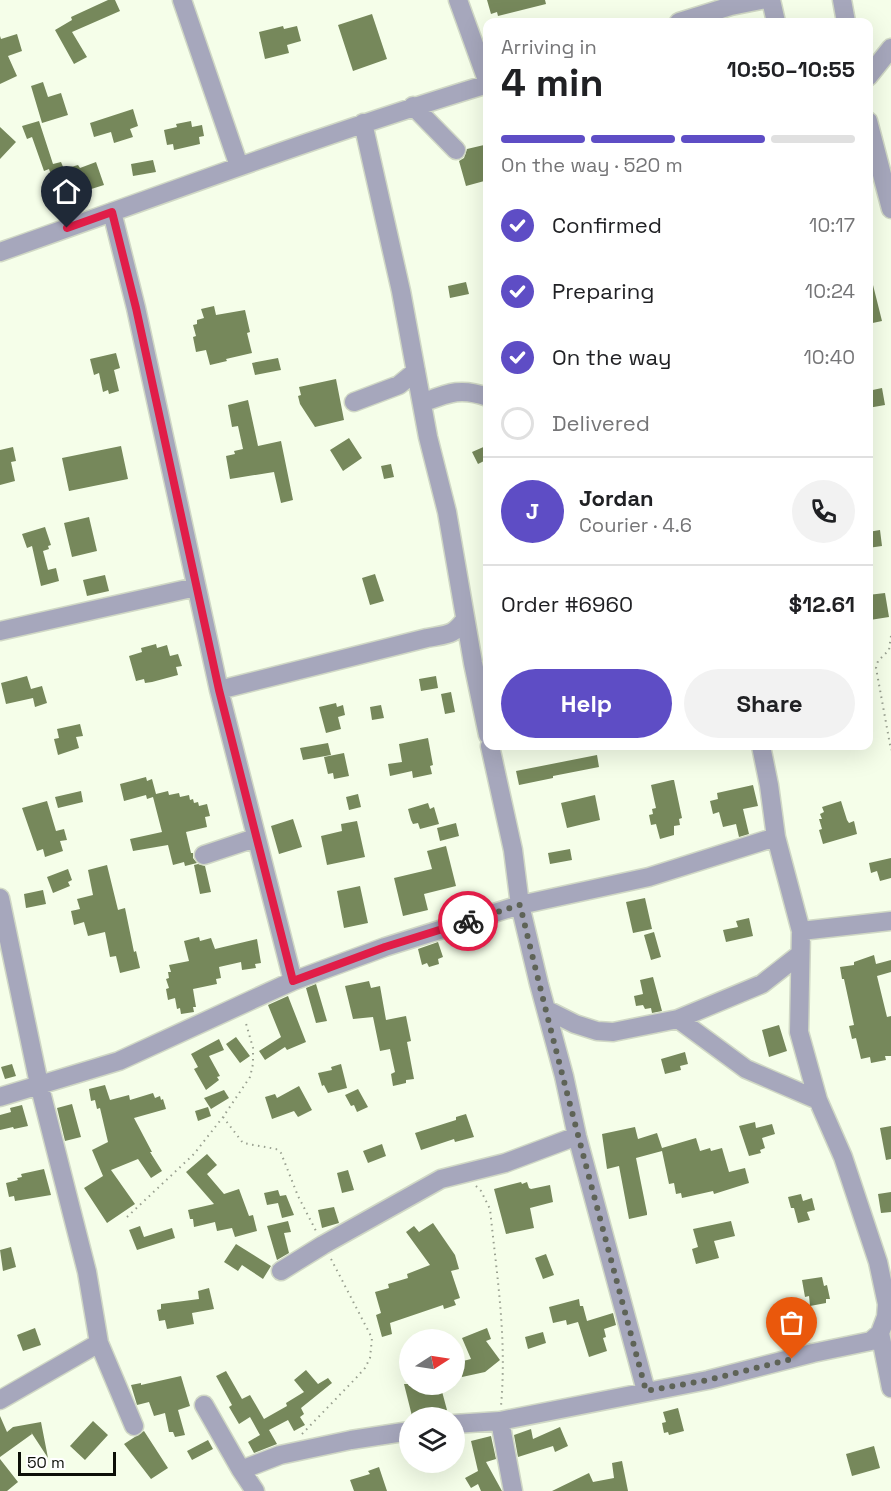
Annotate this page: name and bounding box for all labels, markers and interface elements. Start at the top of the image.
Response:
text: Arriving in [501,34,597,60]
text: 10:50–10:55 [727,55,855,83]
text: 4 min [501,58,603,107]
text: On the way · 520 m [501,152,683,178]
pin [41,166,92,228]
icon: home [50,175,83,208]
icon: check [501,209,534,242]
text: Confirmed [552,211,662,239]
text: 10:17 [809,212,855,238]
icon: check [501,275,534,308]
text: Preparing [552,277,654,305]
text: 10:24 [805,278,855,304]
icon: check [501,341,534,374]
text: On the way [552,343,671,371]
text: 10:40 [803,344,855,370]
text: Delivered [552,409,650,437]
button: phone [792,480,855,543]
text: Jordan [579,484,654,512]
text: J [526,497,539,525]
text: Courier · 4.6 [579,512,692,538]
text: Order #6960 [501,590,633,618]
text: $12.61 [789,590,855,618]
button: Help [501,669,672,738]
button: Share [684,669,855,738]
courier [438,891,498,951]
icon: bike [452,905,485,938]
pin [766,1297,817,1359]
icon: bag [775,1306,808,1339]
north arrow [399,1329,465,1395]
map controls [399,1329,465,1473]
button: layers [399,1407,465,1473]
scale bar [18,1449,116,1476]
text: 50 m [27,1452,65,1473]

